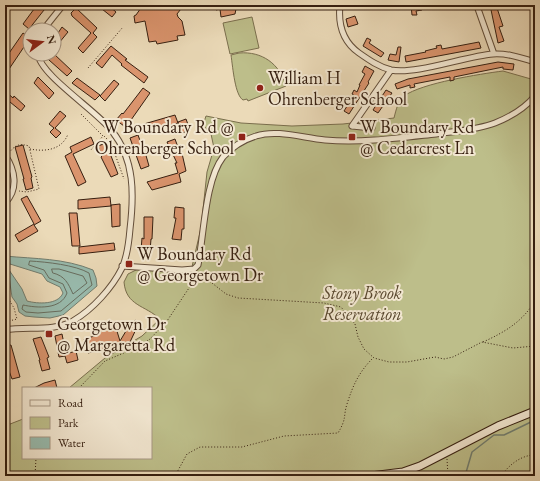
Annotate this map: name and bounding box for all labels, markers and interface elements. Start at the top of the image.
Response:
north arrow [22,22,62,62]
text: N [44,33,60,46]
place label: William H Ohrenberger School [268,66,407,110]
marker: William H Ohrenberger School [255,83,265,93]
place label: W Boundary Rd @ Ohrenberger School [95,115,234,159]
place label: W Boundary Rd @ Cedarcrest Ln [360,115,475,159]
marker: W Boundary Rd @ Ohrenberger School [237,132,247,142]
marker: W Boundary Rd @ Cedarcrest Ln [347,132,357,142]
place label: W Boundary Rd @ Georgetown Dr [137,242,263,286]
marker: W Boundary Rd @ Georgetown Dr [124,259,134,269]
park label: Stony Brook Reservation [321,281,402,325]
place label: Georgetown Dr @ Margaretta Rd [57,312,176,356]
marker: Georgetown Dr @ Margaretta Rd [44,329,54,339]
legend [22,387,152,459]
text: Road [58,395,84,411]
text: Park [58,415,79,431]
text: Water [58,435,85,451]

